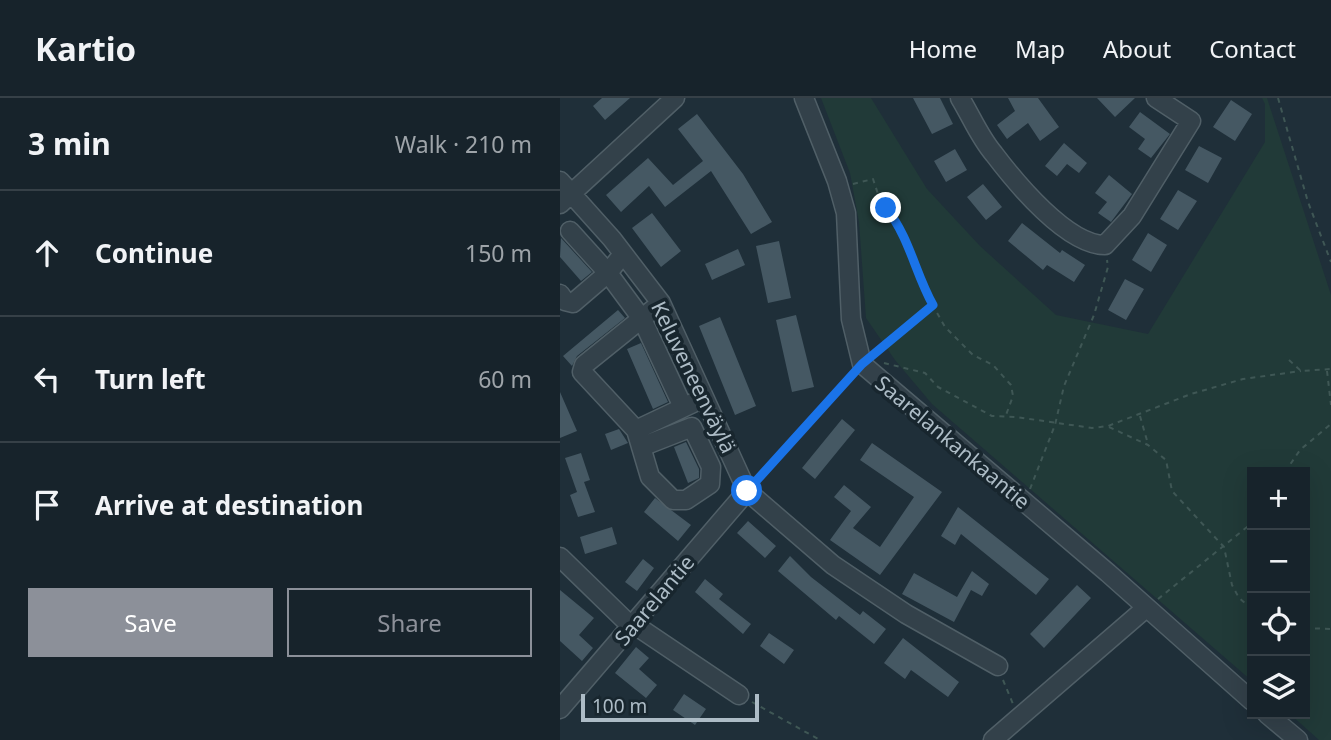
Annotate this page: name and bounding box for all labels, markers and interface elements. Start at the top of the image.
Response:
text: Kartio [35,26,136,71]
text: Home [909,32,977,65]
text: Map [1015,32,1065,65]
text: About [1103,32,1171,65]
text: Contact [1209,32,1296,65]
text: 3 min [28,123,111,164]
text: Walk · 210 m [395,128,532,160]
route end [870,192,901,223]
icon: ahead [28,234,66,272]
text: Continue [95,235,213,271]
text: 150 m [465,237,532,269]
street label: Keluveneenväylä [645,296,743,458]
icon: left [28,360,66,398]
text: Turn left [95,361,206,397]
text: 60 m [478,363,532,395]
street label: Saarelankankaantie [870,369,1036,515]
map controls [1247,467,1310,719]
button: + [1247,467,1310,530]
route start [731,475,762,506]
icon: arrive [28,486,66,524]
text: Arrive at destination [95,487,364,523]
button: − [1247,530,1310,593]
street label: Saarelantie [608,549,700,651]
button: Save [28,588,273,657]
button: Share [287,588,532,657]
button: locate [1247,593,1310,656]
button: layers [1247,656,1310,719]
scale bar [581,691,760,723]
text: 100 m [592,693,647,719]

